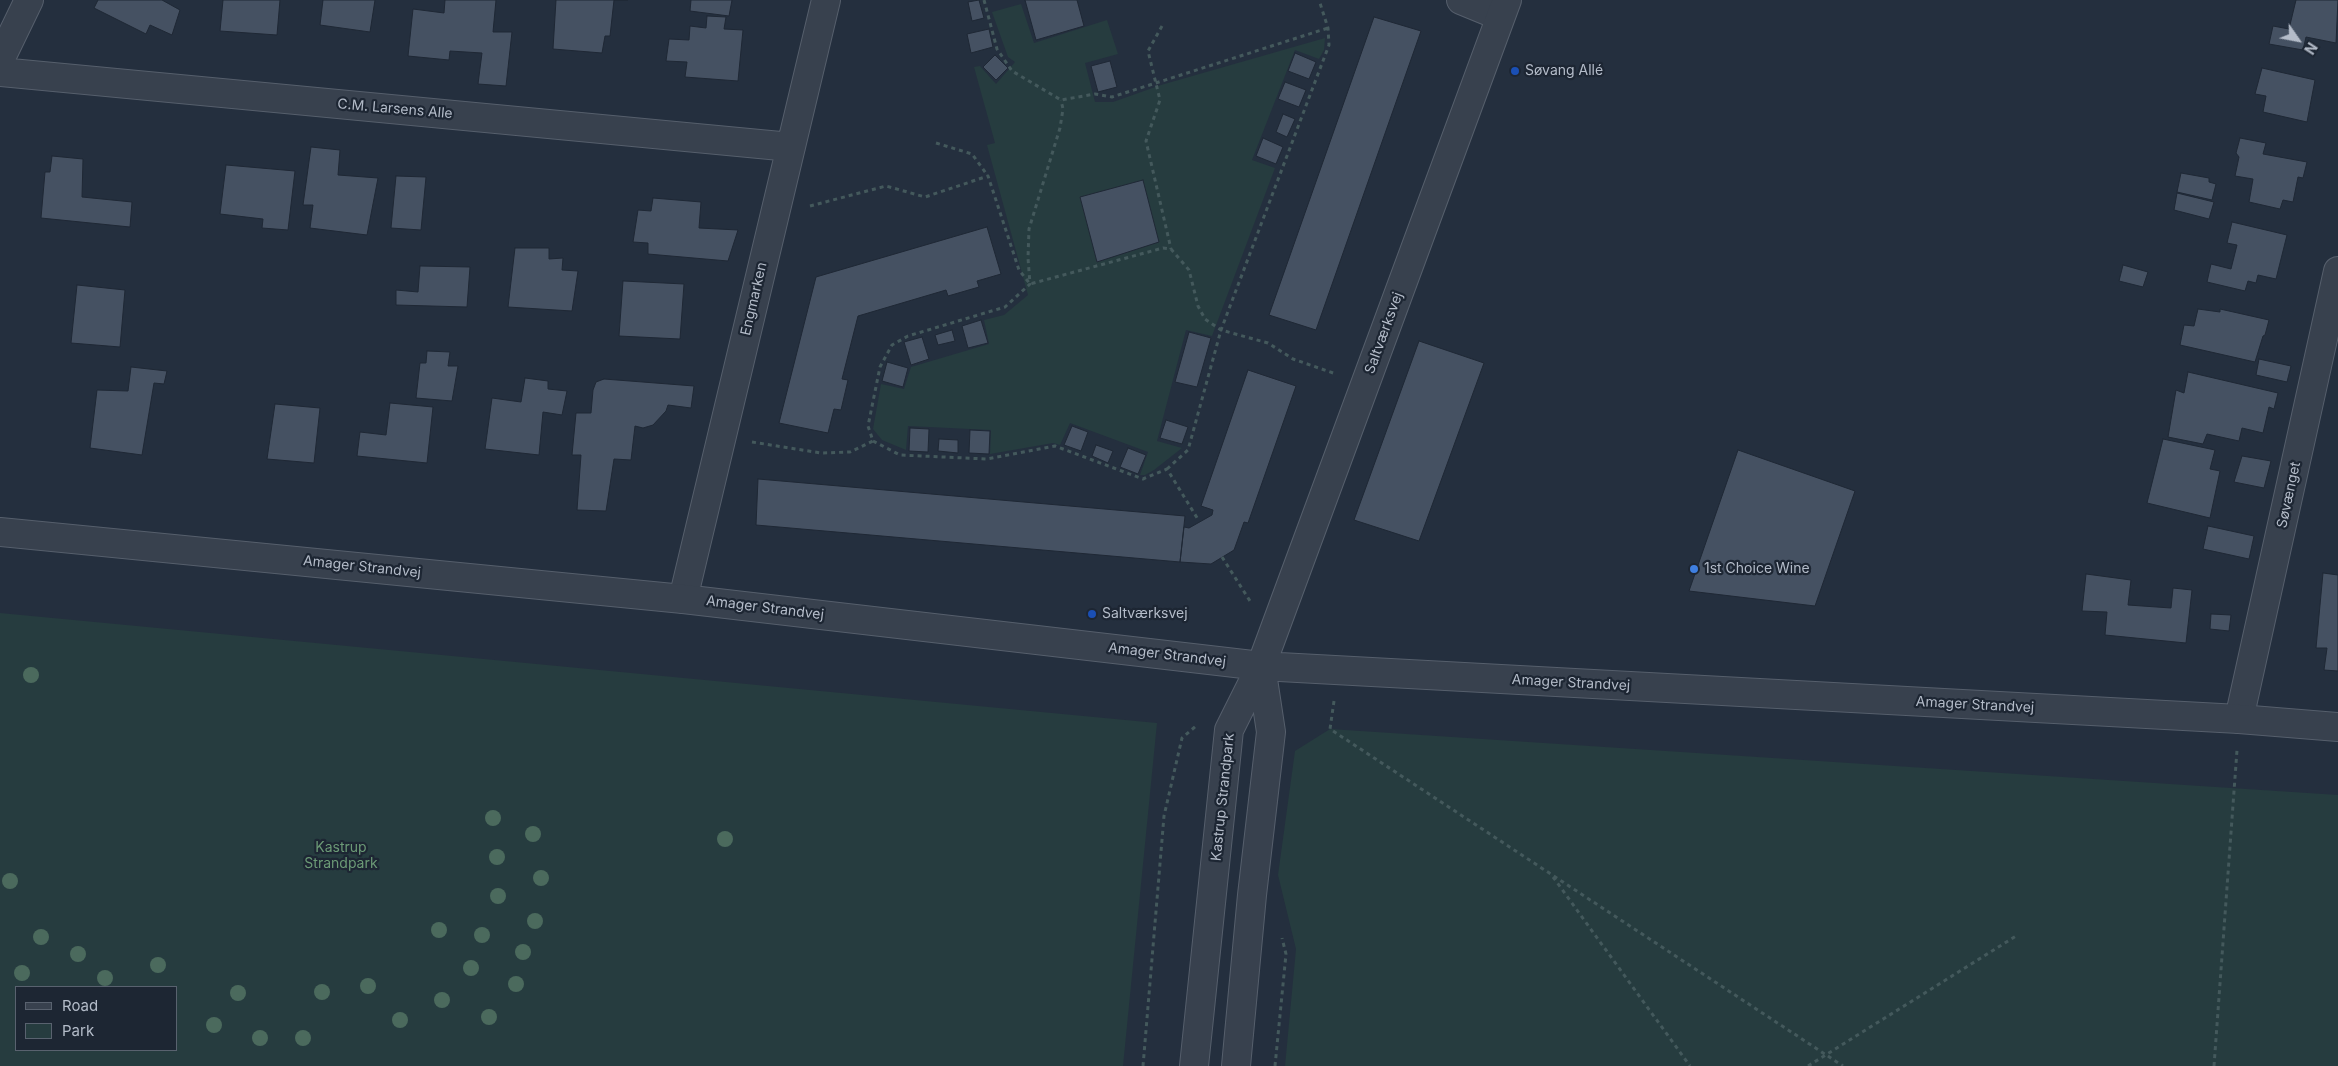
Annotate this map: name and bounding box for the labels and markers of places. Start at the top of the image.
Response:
place label: Søvang Allé [1525,63,1603,79]
marker: Søvang Allé [1509,65,1521,77]
place label: 1st Choice Wine [1704,561,1810,577]
marker: 1st Choice Wine [1688,563,1700,575]
place label: Saltværksvej [1102,606,1188,622]
marker: Saltværksvej [1086,608,1098,620]

